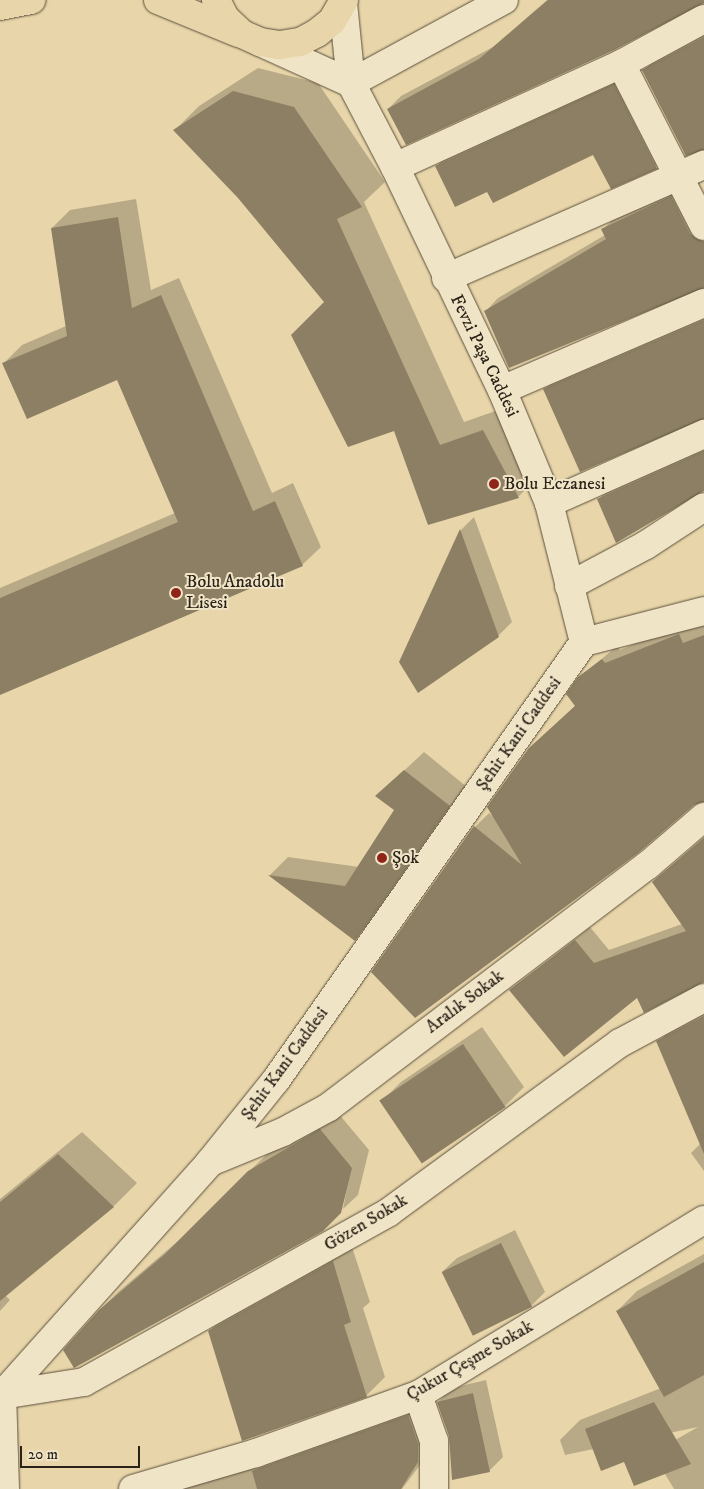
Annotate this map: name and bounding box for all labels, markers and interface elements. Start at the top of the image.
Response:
street label: Fevzi Paşa Caddesi [445,291,523,421]
place label: Bolu Eczanesi [504,473,605,495]
marker: Bolu Eczanesi [488,478,500,490]
place label: Bolu Anadolu Lisesi [186,572,284,614]
marker: Bolu Anadolu Lisesi [170,587,182,599]
street label: Şehit Kani Caddesi [472,673,566,795]
place label: Şok [392,847,419,869]
marker: Şok [376,852,388,864]
street label: Aralık Sokak [422,966,508,1038]
street label: Şehit Kani Caddesi [237,1003,333,1125]
street label: Gözen Sokak [320,1190,412,1256]
street label: Çukur Çeşme Sokak [403,1316,537,1406]
scale bar [22,1436,142,1468]
text: 20 m [28,1445,58,1464]

